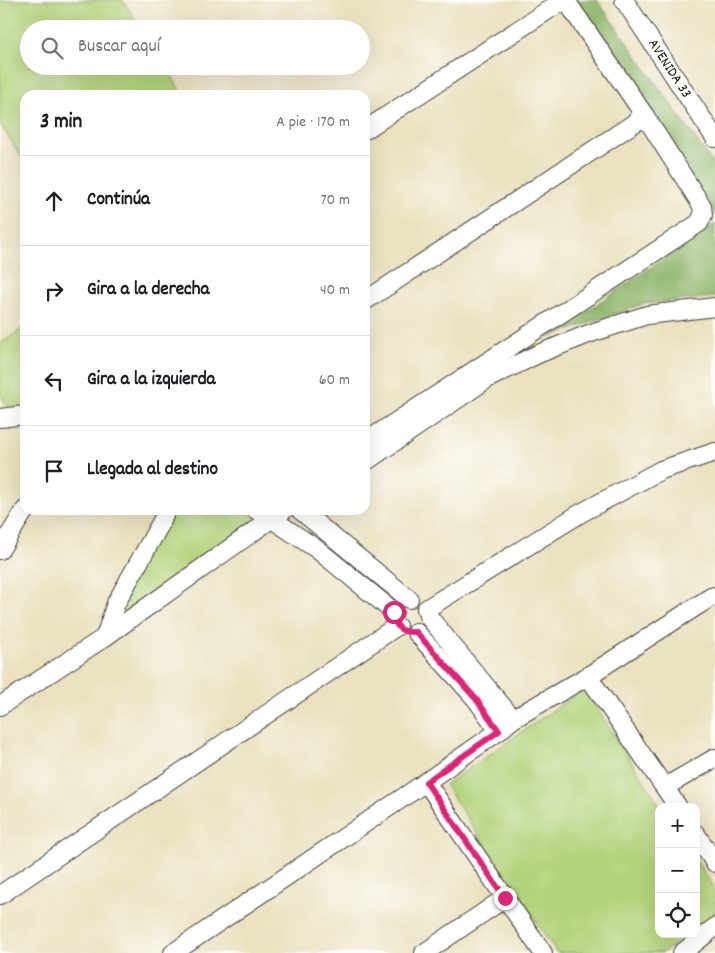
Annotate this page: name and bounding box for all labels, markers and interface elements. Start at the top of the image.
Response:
search box [20,20,370,75]
icon: search [38,34,66,62]
text: Buscar aquí [78,34,160,61]
street label: AVENIDA 33 [642,35,696,103]
text: 3 min [40,108,82,138]
text: A pie · 170 m [276,111,350,134]
icon: ahead [40,187,68,215]
text: Continúa [87,187,150,214]
text: 70 m [320,189,350,212]
icon: right [40,277,68,305]
text: Gira a la derecha [87,277,209,304]
text: 40 m [320,279,350,302]
icon: left [40,367,68,395]
text: Gira a la izquierda [87,367,215,394]
text: 60 m [319,369,350,392]
icon: arrive [40,457,68,485]
text: Llegada al destino [87,457,218,484]
route start [383,601,406,624]
map controls [655,803,700,938]
button: + [655,803,700,848]
button: − [655,848,700,893]
route end [494,887,517,910]
button: locate [655,893,700,938]

